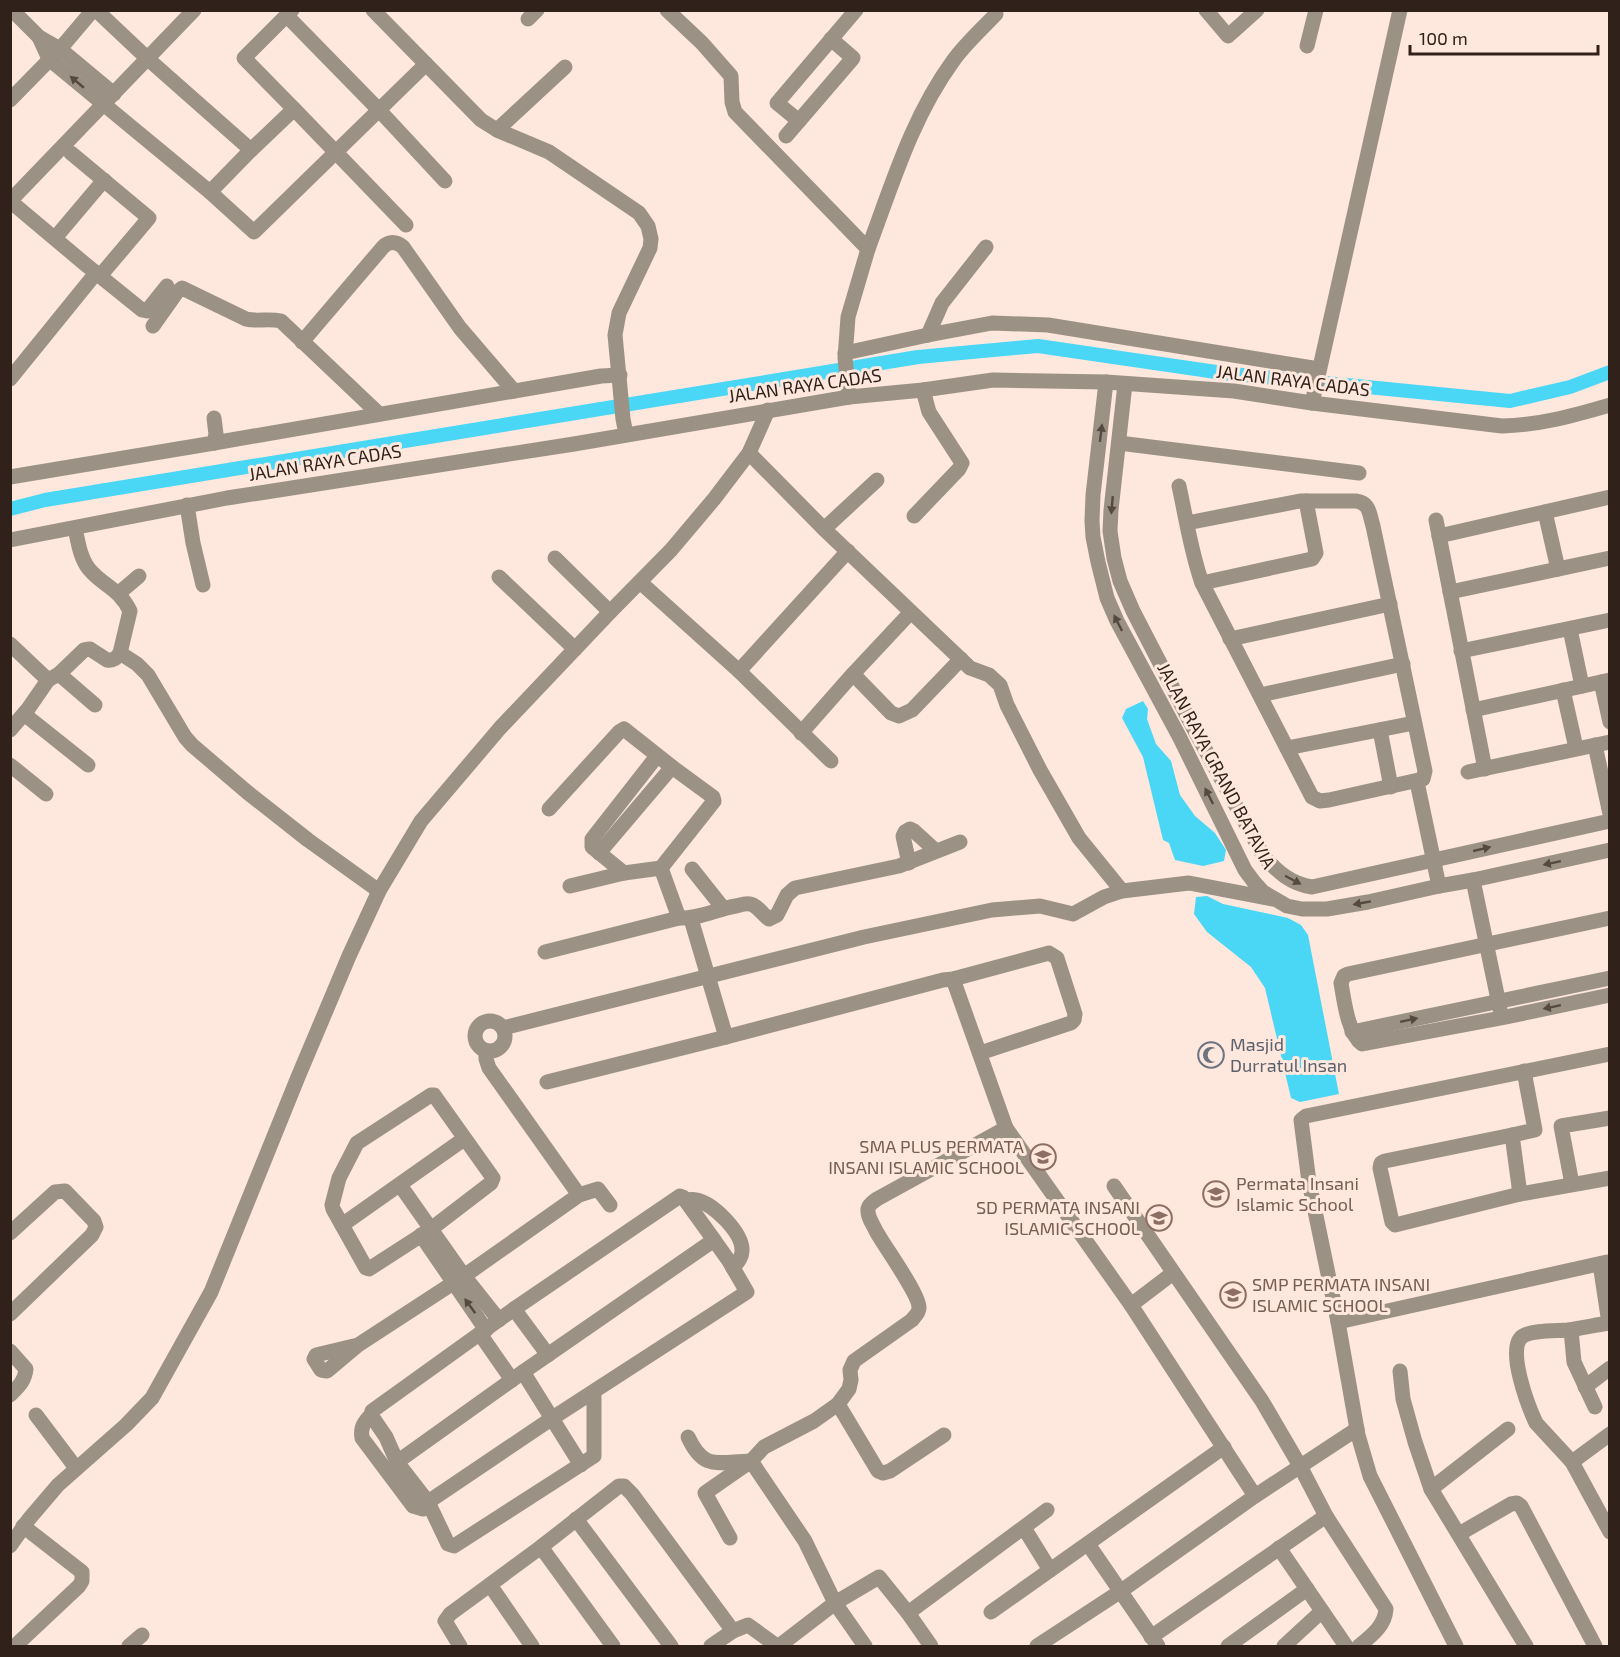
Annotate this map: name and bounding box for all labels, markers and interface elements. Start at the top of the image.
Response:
scale bar [1410,18,1598,56]
text: 100 m [1419,27,1468,49]
one-way arrow [70,76,85,89]
street label: JALAN RAYA CADAS [1215,360,1371,400]
street label: JALAN RAYA CADAS [727,363,883,407]
one-way arrow [1096,423,1105,442]
street label: JALAN RAYA CADAS [247,439,403,485]
one-way arrow [1107,495,1117,514]
one-way arrow [1114,615,1123,632]
street label: JALAN RAYA GRAND BATAVIA [1153,659,1281,873]
one-way arrow [1204,787,1214,804]
one-way arrow [1473,844,1492,853]
one-way arrow [1543,859,1562,868]
one-way arrow [1284,875,1302,885]
one-way arrow [1352,899,1371,908]
one-way arrow [1543,1003,1562,1012]
one-way arrow [1400,1015,1418,1025]
place label: Masjid Durratul Insan [1230,1033,1347,1076]
mosque icon: Masjid Durratul Insan [1196,1040,1226,1070]
place label: SMA PLUS PERMATA INSANI ISLAMIC SCHOOL [828,1135,1025,1178]
school or university icon: SMA PLUS PERMATA INSANI ISLAMIC SCHOOL [1028,1142,1058,1172]
place label: Permata Insani Islamic School [1236,1172,1359,1215]
school or university icon: Permata Insani Islamic School [1201,1179,1231,1209]
place label: SD PERMATA INSANI ISLAMIC SCHOOL [976,1196,1140,1239]
school or university icon: SD PERMATA INSANI ISLAMIC SCHOOL [1144,1203,1174,1233]
place label: SMP PERMATA INSANI ISLAMIC SCHOOL [1252,1273,1430,1316]
school or university icon: SMP PERMATA INSANI ISLAMIC SCHOOL [1218,1280,1248,1310]
one-way arrow [464,1299,476,1314]

